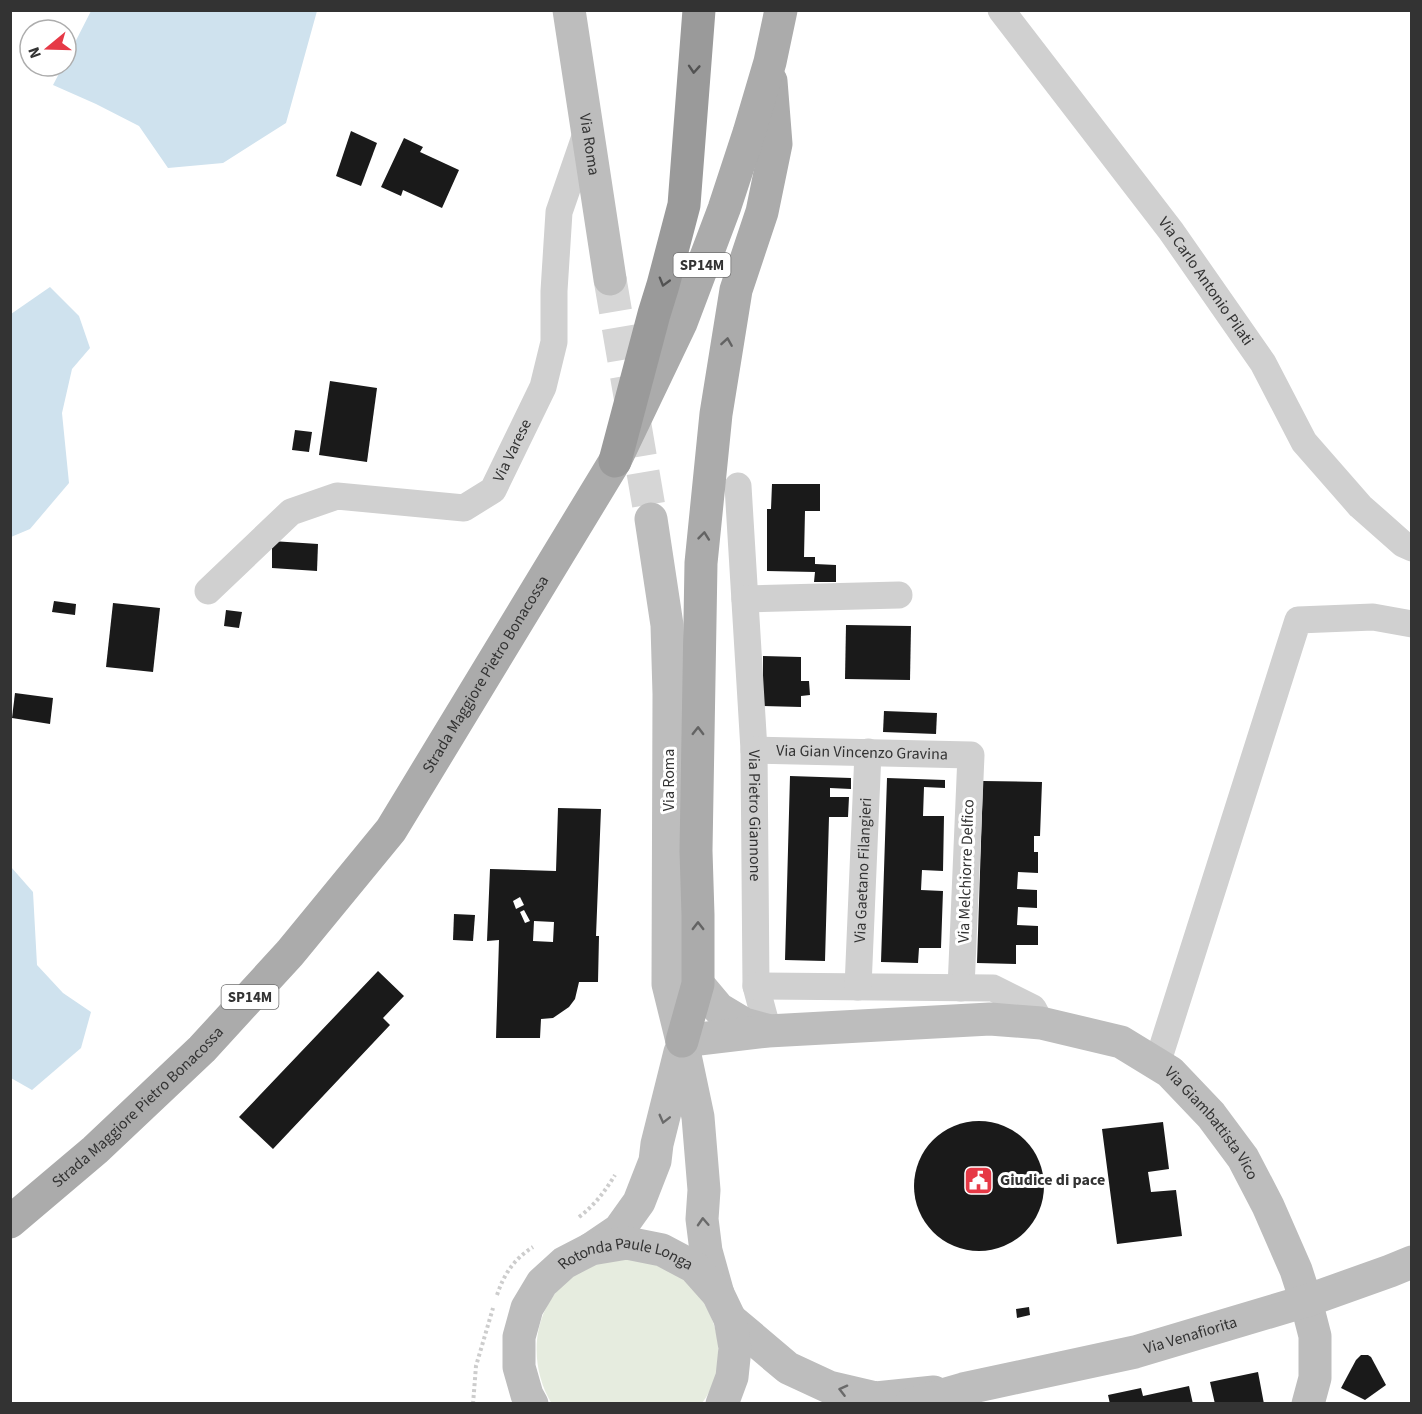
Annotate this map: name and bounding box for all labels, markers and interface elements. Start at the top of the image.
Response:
north arrow [18,18,78,78]
text: N [23,44,47,61]
one-way arrow [688,64,701,73]
street label: Via Roma [574,112,605,177]
street label: Via Carlo Antonio Pilati [1153,212,1259,350]
road number: SP14M [674,253,730,277]
one-way arrow [659,276,671,287]
one-way arrow [721,338,733,347]
street label: Via Varese [488,415,537,486]
one-way arrow [697,531,710,540]
street label: Strada Maggiore Pietro Bonacossa [417,571,554,777]
one-way arrow [692,726,704,735]
street label: Via Gian Vincenzo Gravina [776,740,948,765]
street label: Via Roma [658,749,680,811]
street label: Via Pietro Giannone [743,750,766,882]
street label: Via Gaetano Filangieri [849,797,877,943]
street label: Via Melchiorre Delfico [952,799,980,943]
one-way arrow [692,921,704,930]
road number: SP14M [222,985,278,1009]
street label: Strada Maggiore Pietro Bonacossa [47,1021,229,1193]
street label: Via Giambattista Vico [1159,1062,1264,1184]
one-way arrow [659,1114,672,1124]
public building icon: Giudice di pace [963,1164,995,1196]
place label: Giudice di pace [1000,1169,1105,1191]
one-way arrow [697,1217,710,1226]
text: Rotonda Paule Longa [553,1232,697,1276]
street label: Rotonda Paule Longa [555,1262,697,1282]
street label: Via Venafiorita [1141,1311,1240,1360]
one-way arrow [838,1385,848,1398]

